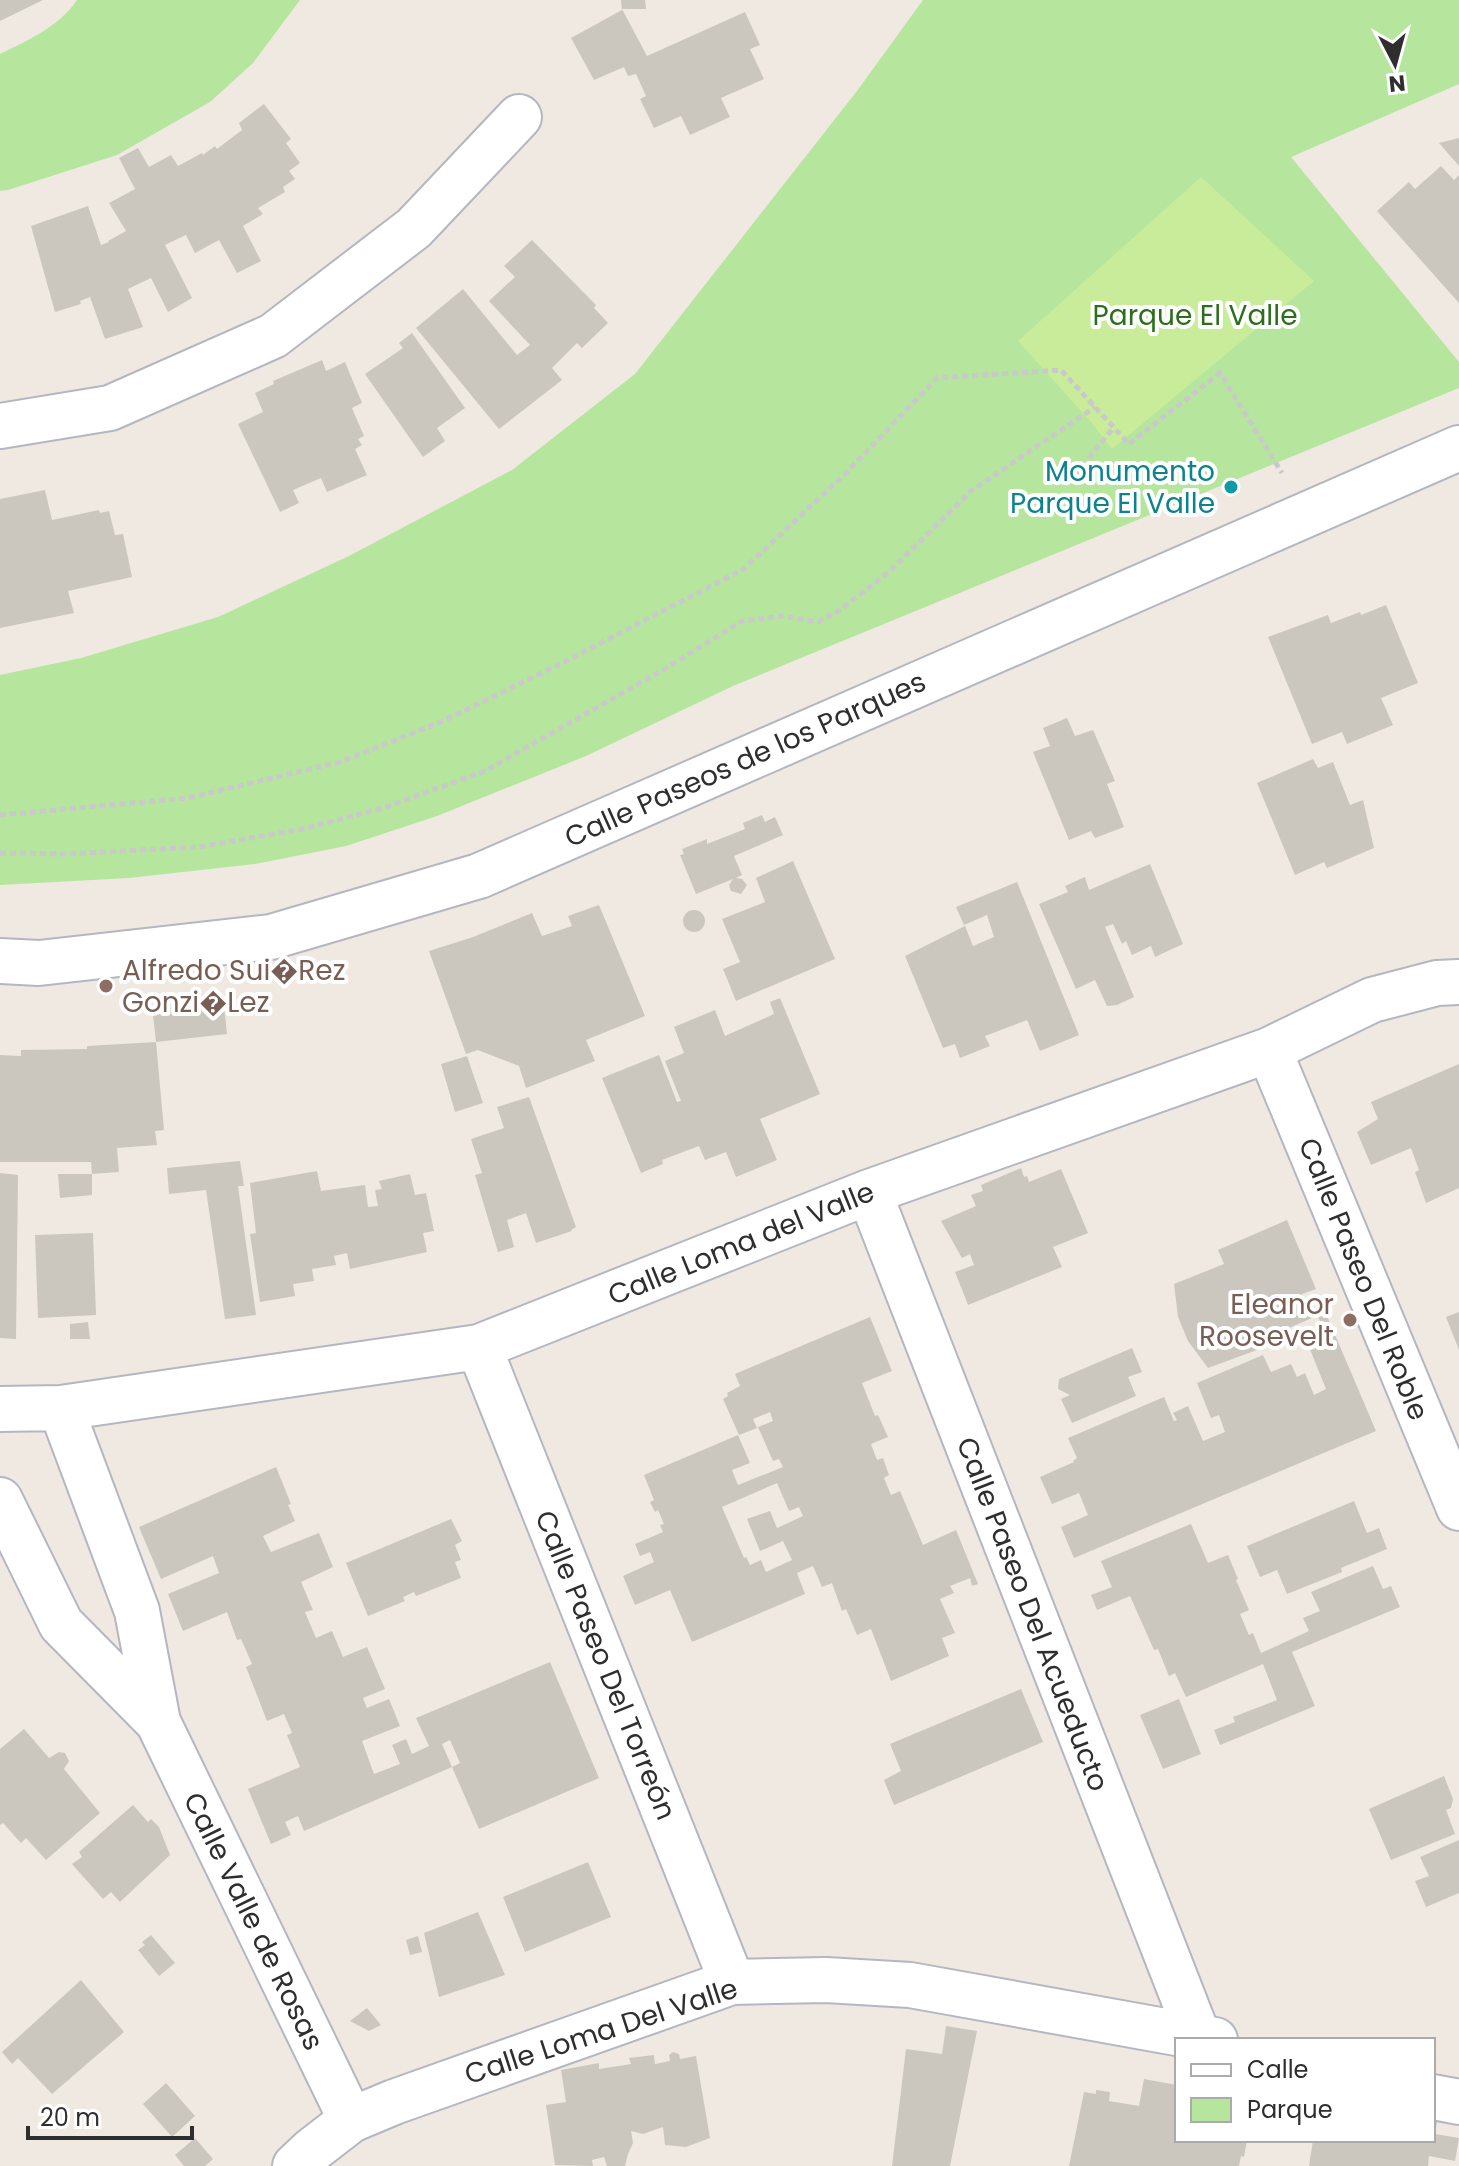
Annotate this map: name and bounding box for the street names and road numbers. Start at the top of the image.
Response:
street label: Calle Paseos de los Parques [559,662,932,857]
street label: Calle Paseo Del Roble [1289,1132,1438,1426]
street label: Calle Loma del Valle [602,1172,880,1315]
street label: Calle Paseo Del Acueducto [947,1432,1118,1797]
street label: Calle Paseo Del Torreón [526,1505,685,1826]
street label: Calle Valle de Rosas [174,1786,333,2057]
street label: Calle Loma Del Valle [460,1969,743,2094]

